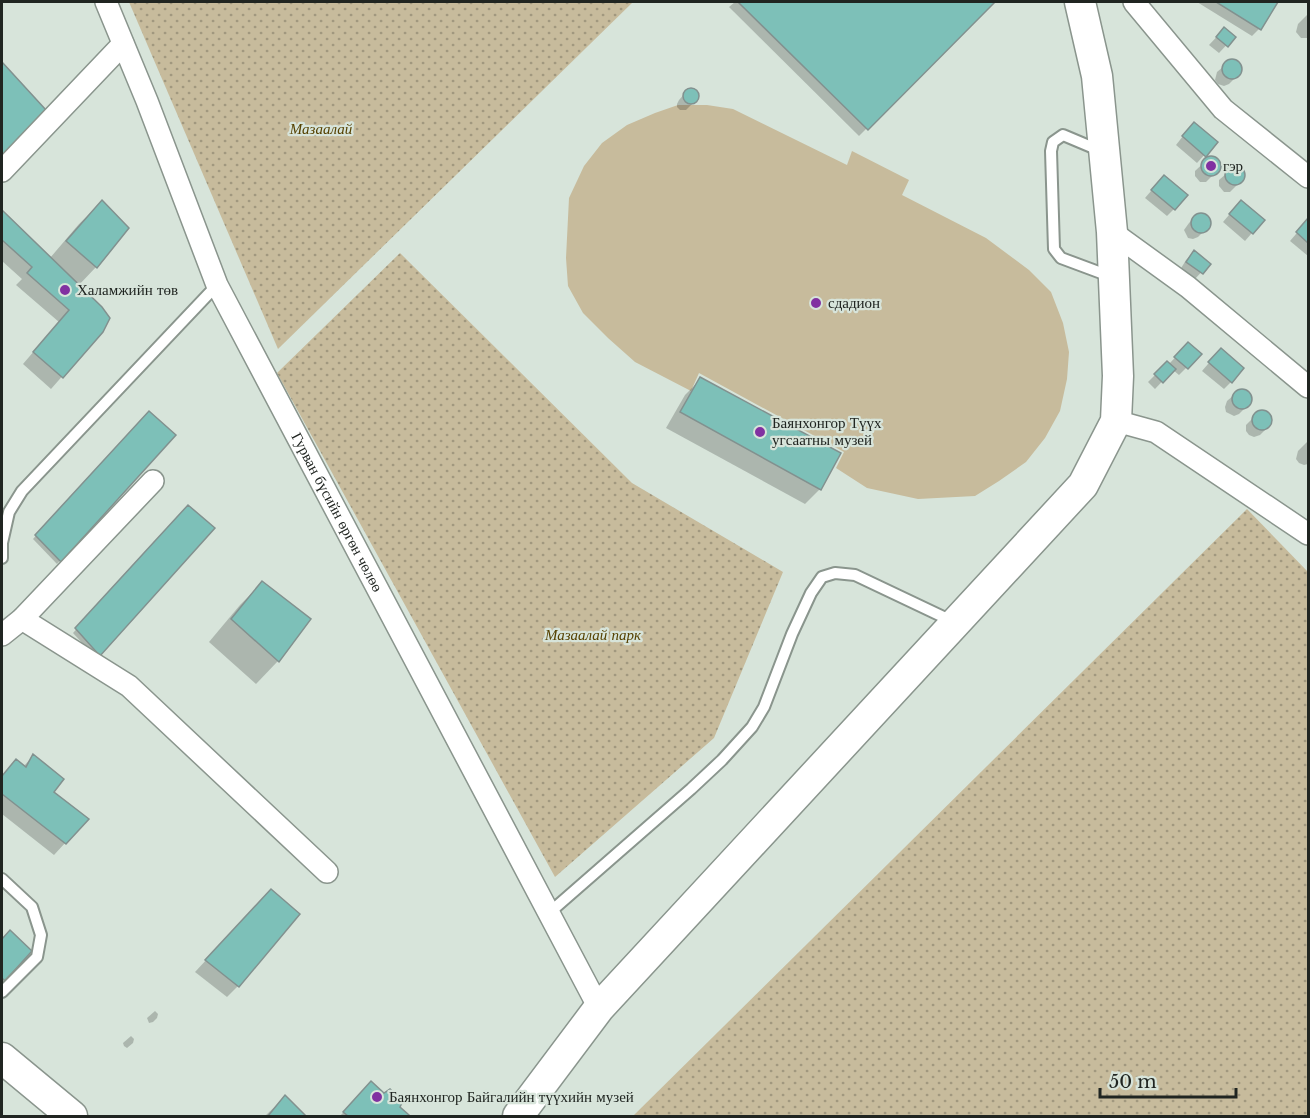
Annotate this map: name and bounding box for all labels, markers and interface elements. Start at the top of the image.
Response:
park label: Мазаалай [289,119,353,138]
place label: гэр [1223,156,1243,175]
marker: гэр [1204,159,1218,173]
place label: Халамжийн төв [77,280,178,299]
marker: Халамжийн төв [58,283,72,297]
place label: сдадион [828,293,880,312]
marker: сдадион [809,296,823,310]
place label: Баянхонгор Түүх угсаатны музей [772,413,882,449]
marker: Баянхонгор Түүх угсаатны музей [753,425,767,439]
street label: Гурван бүсийн өргөн чөлөө [288,429,387,595]
park label: Мазаалай парк [544,625,642,644]
scale bar [1100,1061,1236,1099]
text: 50 m [1109,1071,1157,1093]
place label: Баянхонгор Байгалийн түүхийн музей [389,1087,634,1106]
marker: Баянхонгор Байгалийн түүхийн музей [370,1090,384,1104]

